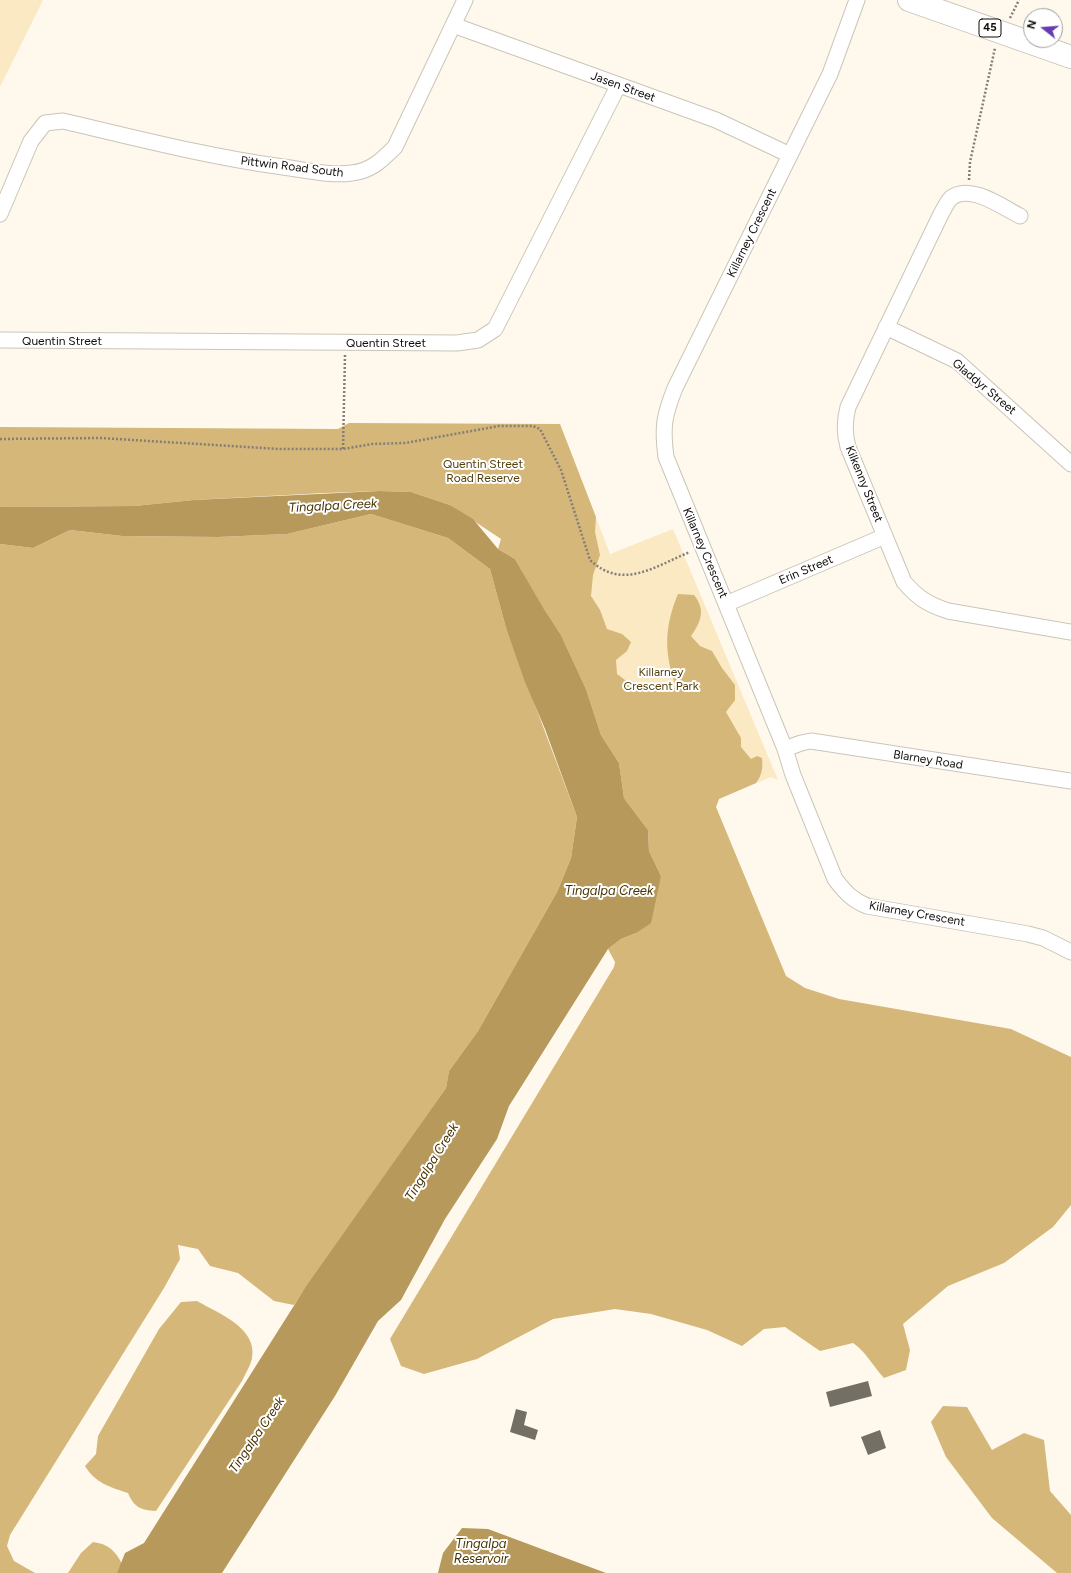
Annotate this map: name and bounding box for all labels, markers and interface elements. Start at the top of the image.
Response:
north arrow [1023,8,1063,48]
road number: 45 [979,19,1001,37]
text: N [1025,19,1039,31]
street label: Jasen Street [589,69,657,105]
street label: Pittwin Road South [240,154,344,180]
street label: Killarney Crescent [724,186,780,280]
street label: Quentin Street [22,334,102,348]
street label: Quentin Street [346,336,426,350]
street label: Gladdyr Street [949,356,1019,418]
street label: Kilkenny Street [842,444,886,524]
park label: Quentin Street Road Reserve [443,457,523,485]
water label: Tingalpa Creek [288,496,378,516]
street label: Killarney Crescent [679,506,731,600]
street label: Erin Street [777,552,835,588]
park label: Killarney Crescent Park [624,665,698,693]
street label: Blarney Road [892,747,964,773]
water label: Tingalpa Creek [565,883,653,899]
street label: Killarney Crescent [868,898,966,930]
water label: Tingalpa Creek [402,1120,462,1204]
water label: Tingalpa Creek [226,1394,288,1476]
water label: Tingalpa Reservoir [454,1536,508,1567]

